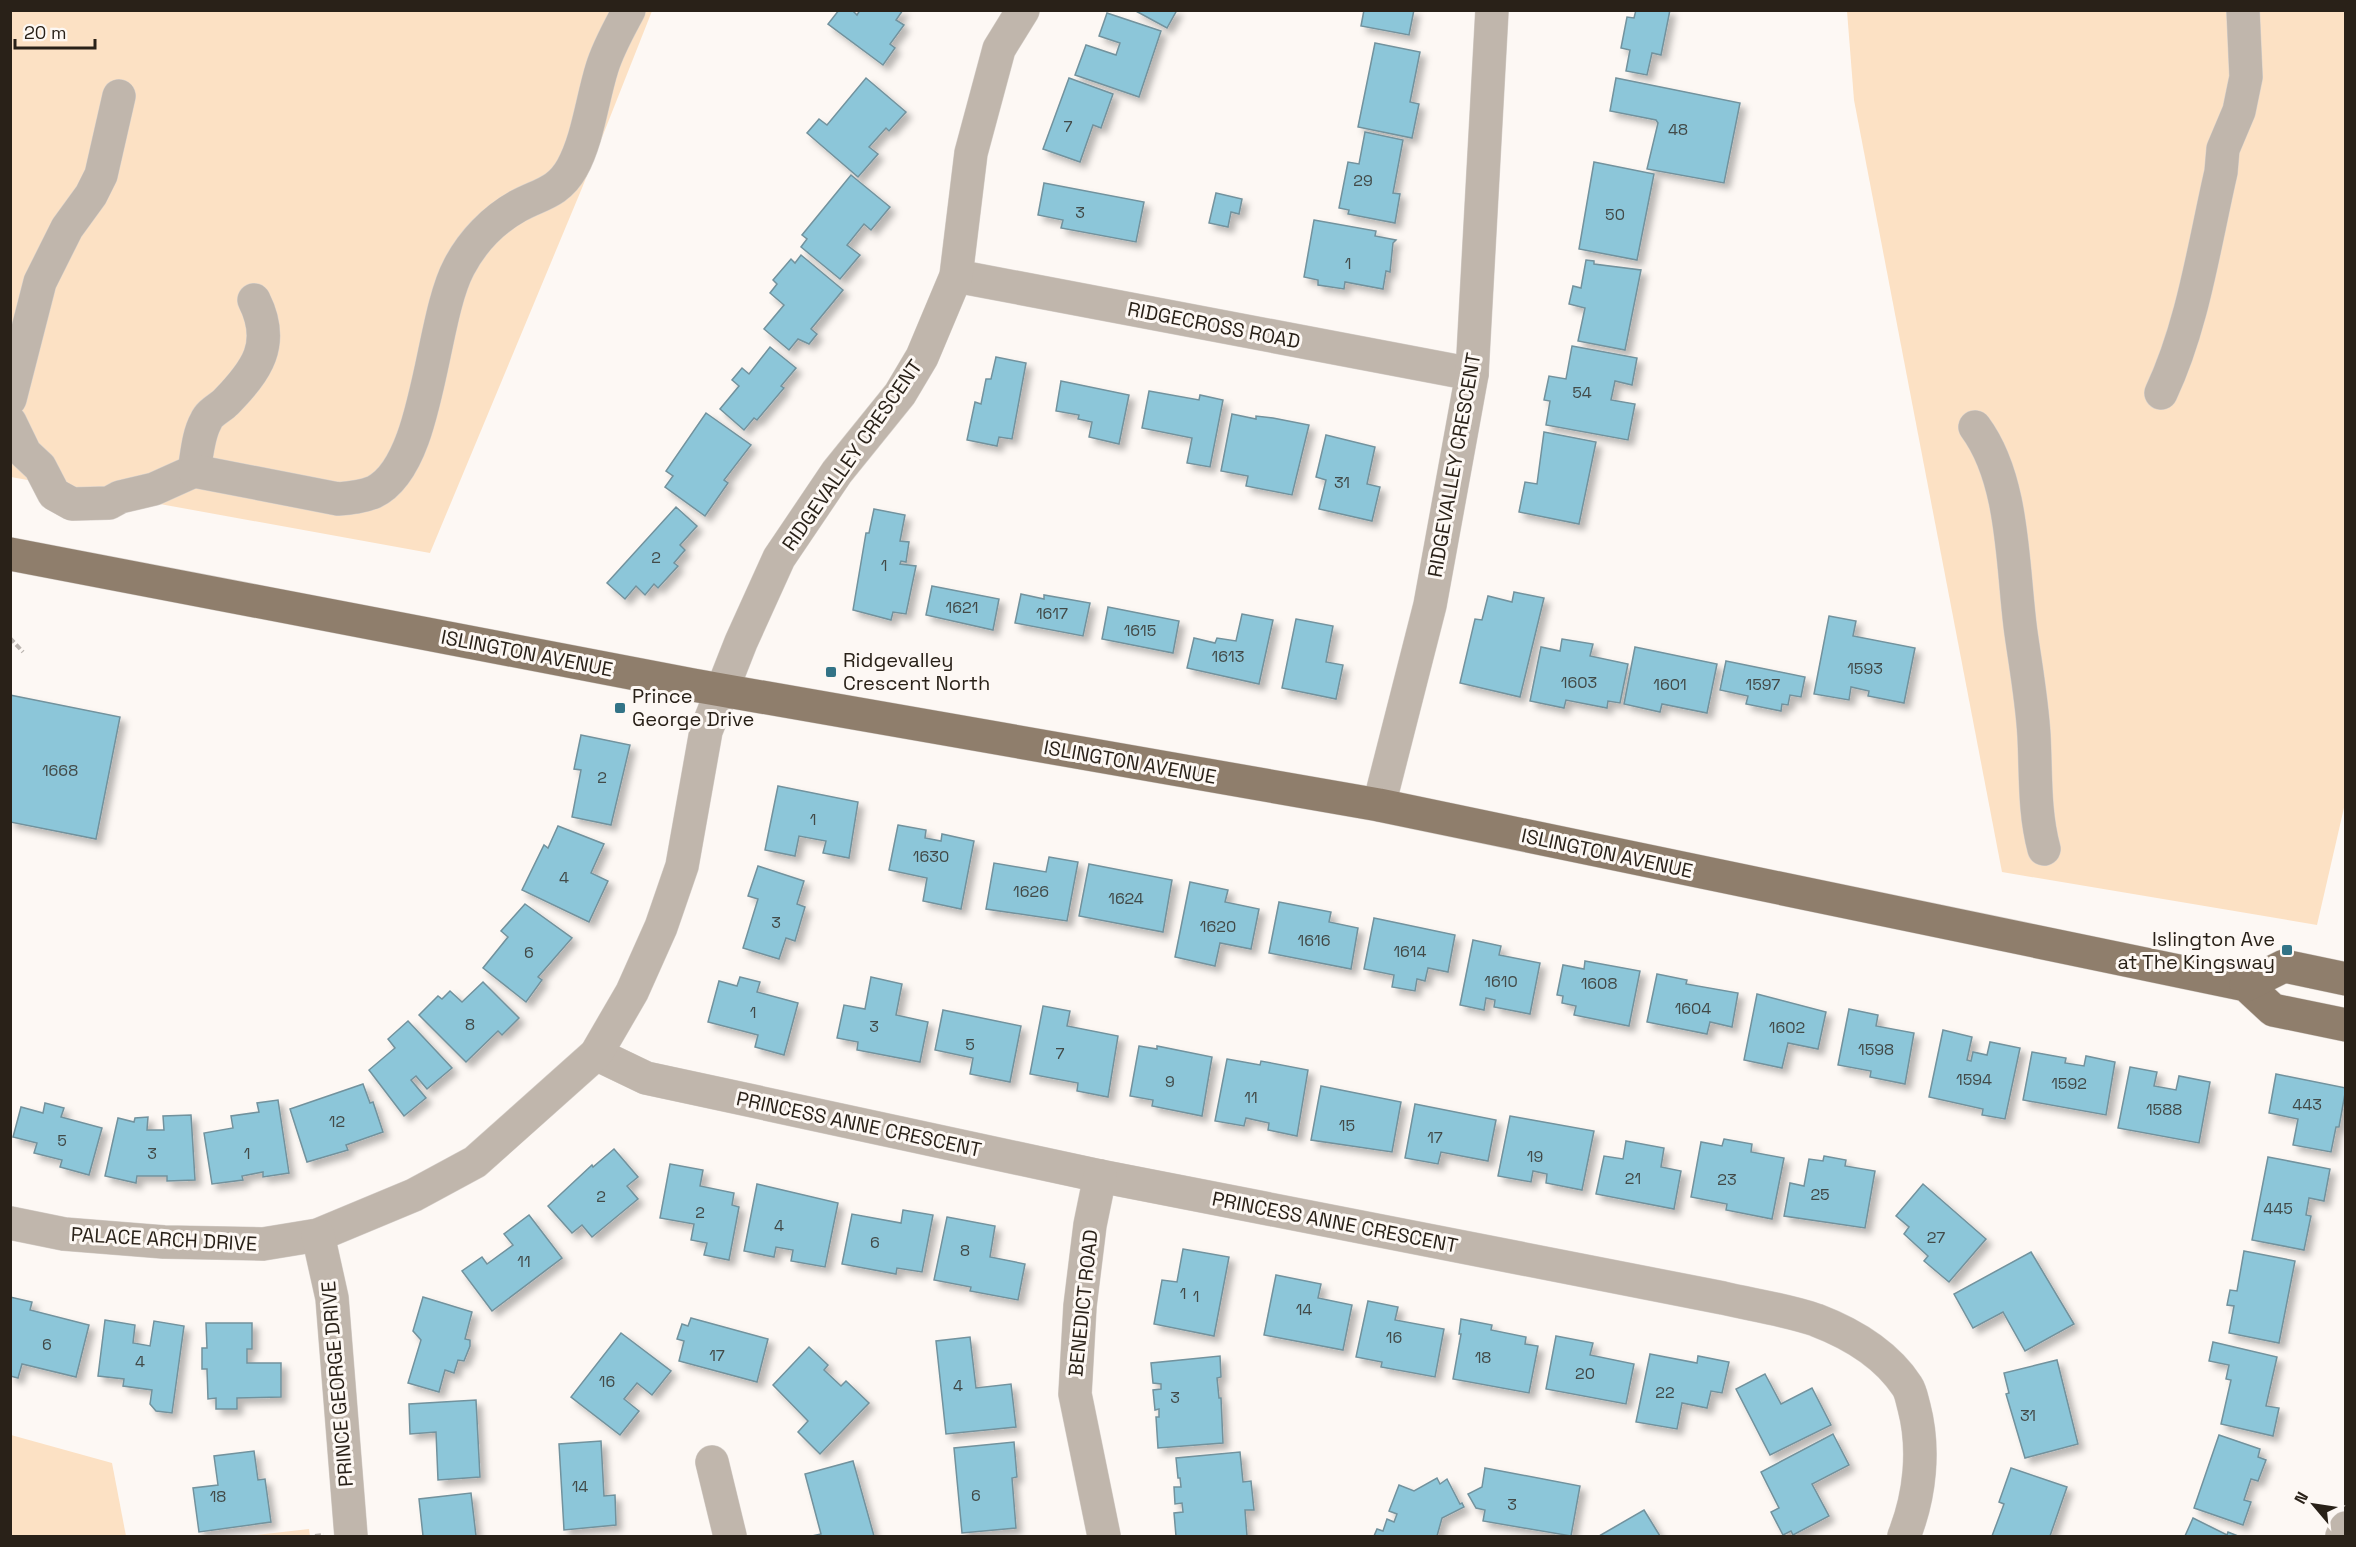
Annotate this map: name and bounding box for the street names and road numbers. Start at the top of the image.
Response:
street label: RIDGECROSS ROAD [1125,296,1303,354]
street label: RIDGEVALLEY CRESCENT [1421,351,1487,579]
street label: RIDGEVALLEY CRESCENT [776,354,928,556]
street label: ISLINGTON AVENUE [439,624,615,682]
street label: ISLINGTON AVENUE [1042,734,1218,790]
street label: ISLINGTON AVENUE [1519,822,1695,884]
street label: PRINCESS ANNE CRESCENT [734,1085,984,1163]
street label: PRINCESS ANNE CRESCENT [1210,1185,1460,1259]
street label: PALACE ARCH DRIVE [70,1221,258,1257]
street label: BENEDICT ROAD [1062,1228,1104,1378]
street label: PRINCE GEORGE DRIVE [315,1280,359,1488]

